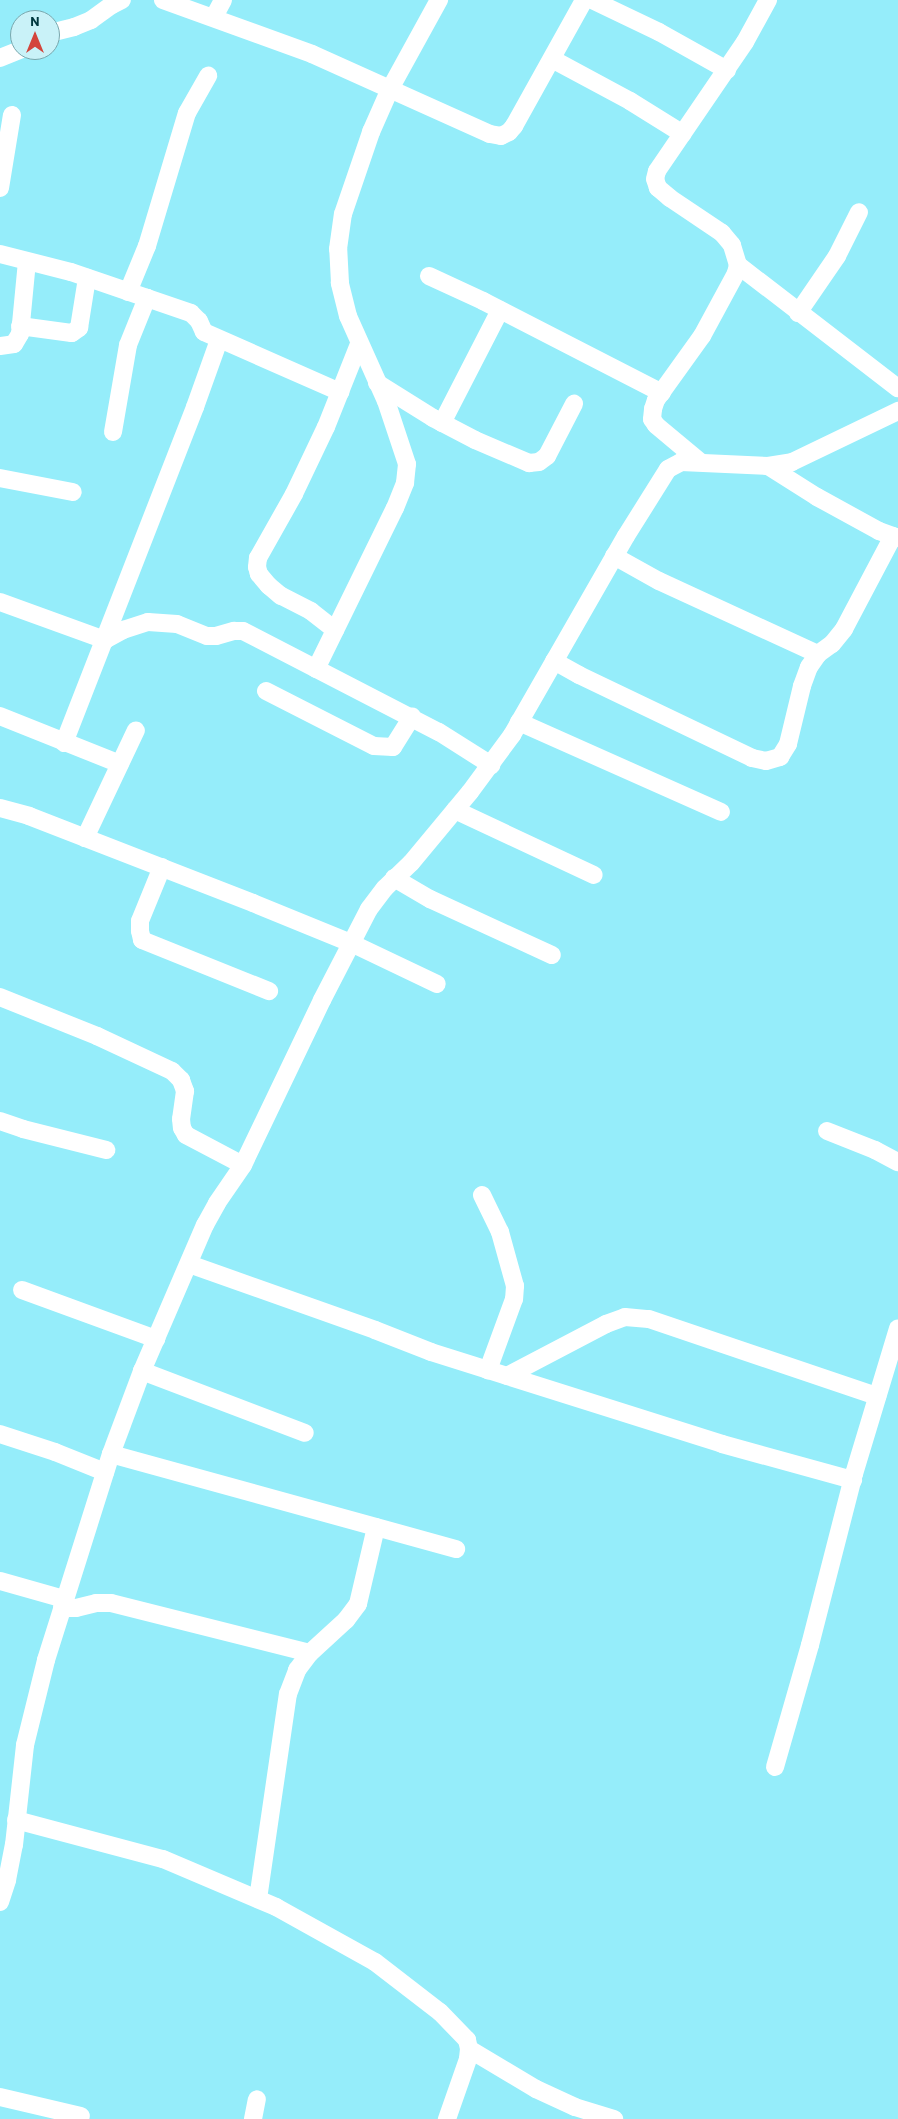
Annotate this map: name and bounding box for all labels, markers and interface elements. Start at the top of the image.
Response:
north arrow [10,10,60,60]
text: N [30,12,40,29]

